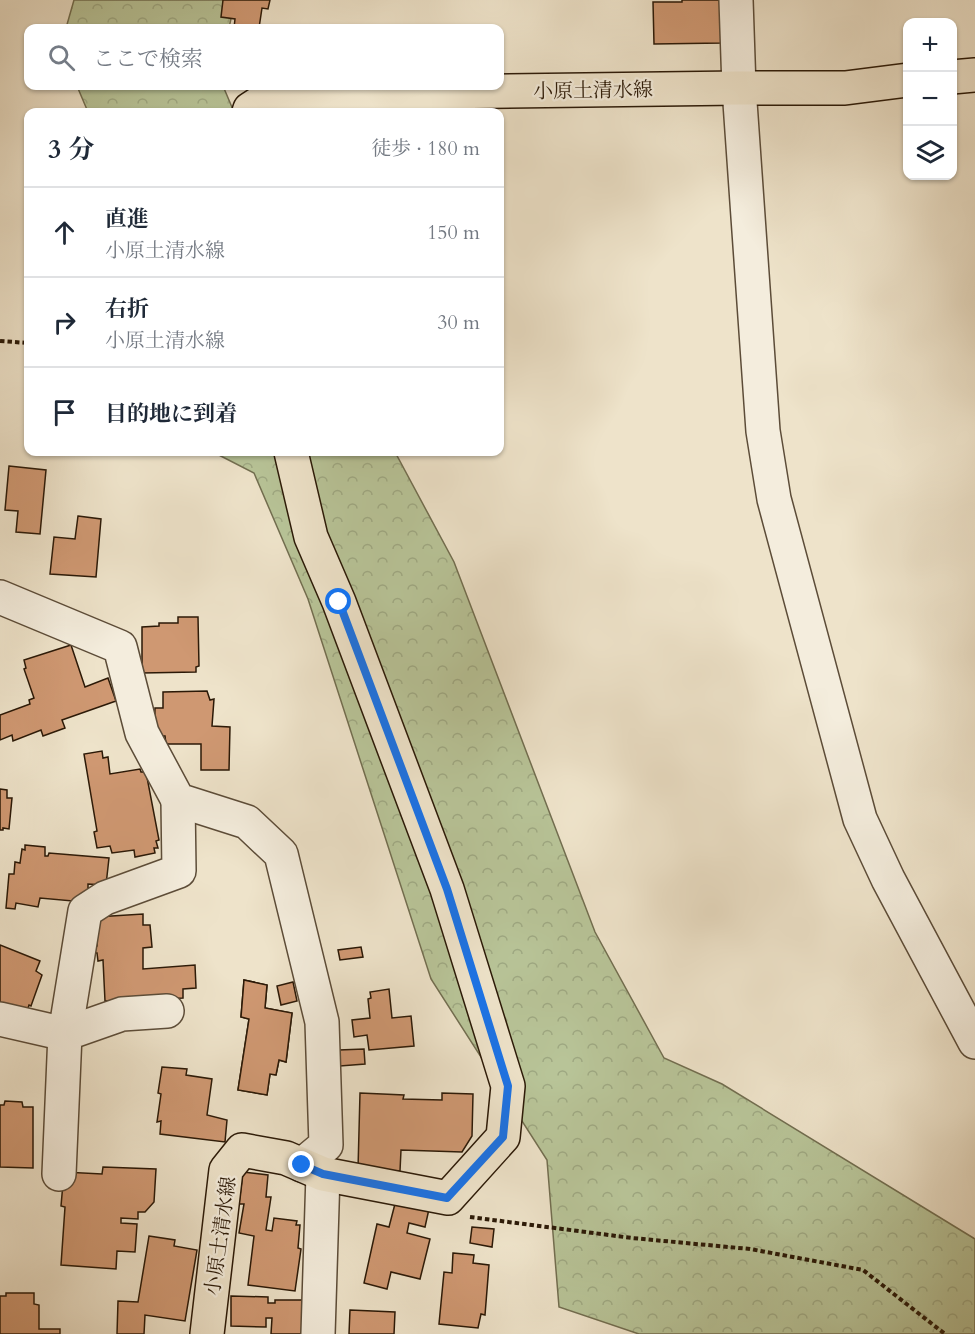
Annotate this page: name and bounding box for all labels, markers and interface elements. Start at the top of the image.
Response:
map controls [903,18,957,180]
button: + [903,18,957,72]
search box [24,24,504,90]
icon: search [45,41,78,74]
text: ここで検索 [93,44,203,74]
button: − [903,72,957,126]
street label: 小原土清水線 [533,76,653,105]
button: layers [903,126,957,180]
text: 3 分 [48,132,94,167]
text: 徒歩 · 180 m [371,135,480,162]
text: 直進 [105,204,149,234]
icon: ahead [48,216,81,249]
text: 150 m [427,219,480,246]
text: 小原土清水線 [105,237,225,264]
text: 右折 [105,294,149,324]
icon: right [48,306,81,339]
text: 30 m [437,309,480,336]
text: 小原土清水線 [105,327,225,354]
icon: arrive [48,396,81,429]
text: 目的地に到着 [105,399,237,429]
route start [325,588,351,614]
route end [288,1151,314,1177]
street label: 小原土清水線 [199,1175,242,1297]

